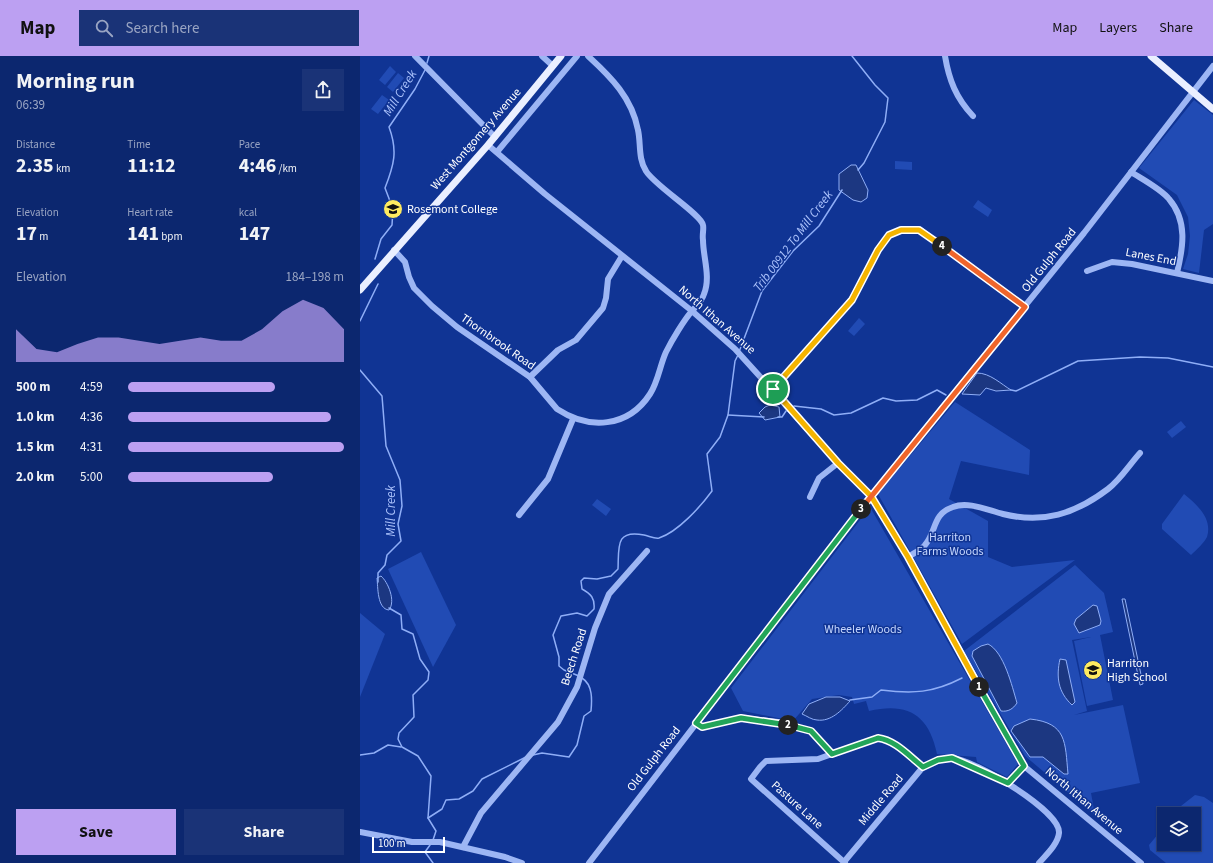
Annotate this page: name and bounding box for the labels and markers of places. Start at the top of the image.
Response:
school or university icon: Rosemont College [382,198,404,220]
place label: Rosemont College [407,201,498,218]
pin: 4 [932,236,952,256]
pin [756,372,790,406]
pin: 3 [851,499,871,519]
place label: Harriton High School [1107,655,1167,686]
school or university icon: Harriton High School [1082,659,1104,681]
pin: 1 [969,677,989,697]
pin: 2 [778,715,798,735]

